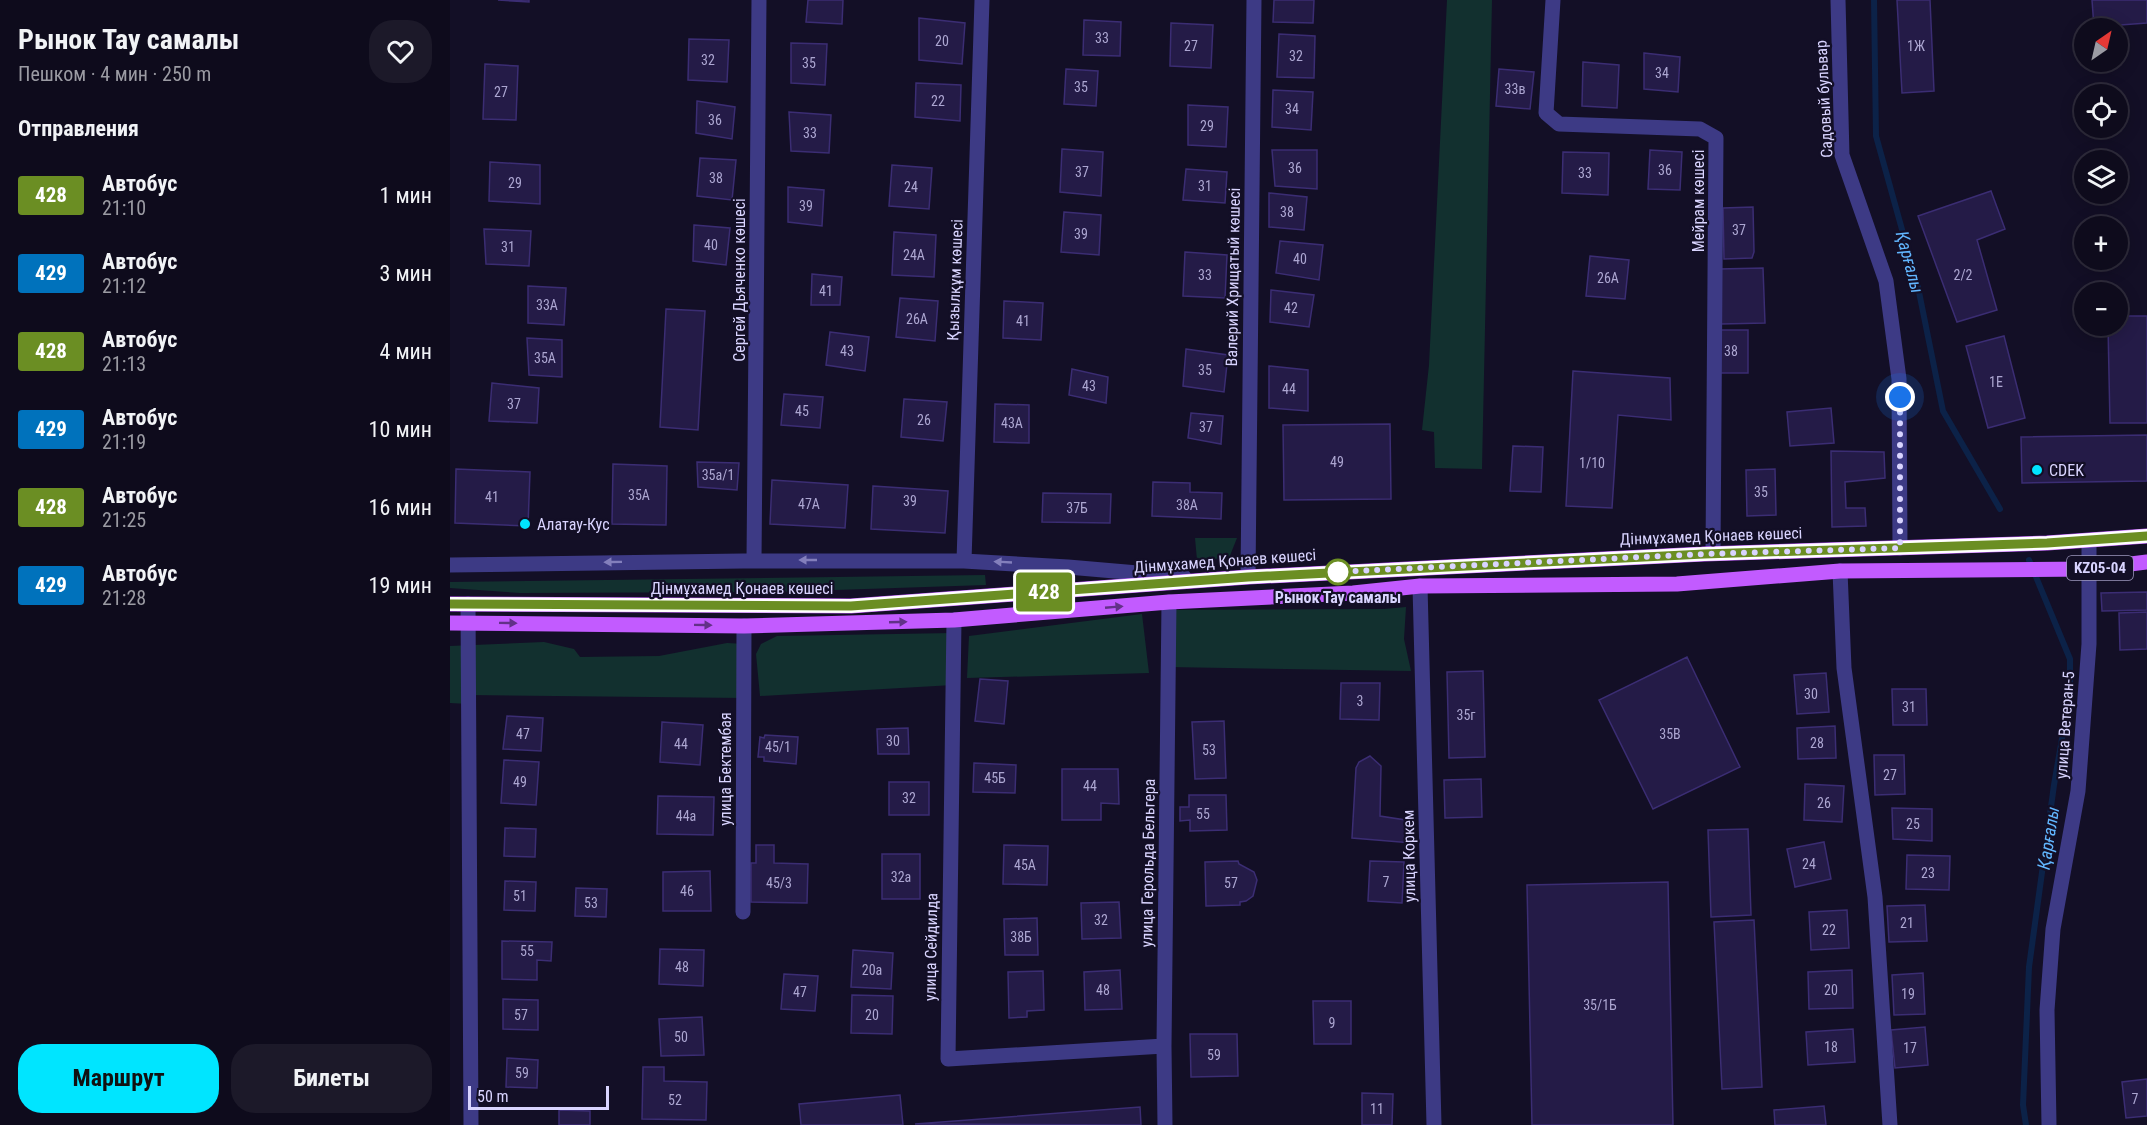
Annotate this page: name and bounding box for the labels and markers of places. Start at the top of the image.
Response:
place label: CDEK [2049,461,2084,480]
marker: CDEK [2030,463,2044,477]
place label: Алатау-Кус [537,515,610,534]
marker: Алатау-Кус [518,517,532,531]
marker: Рынок Тау самалы [1325,559,1351,585]
place label: Рынок Тау самалы [1275,588,1401,607]

